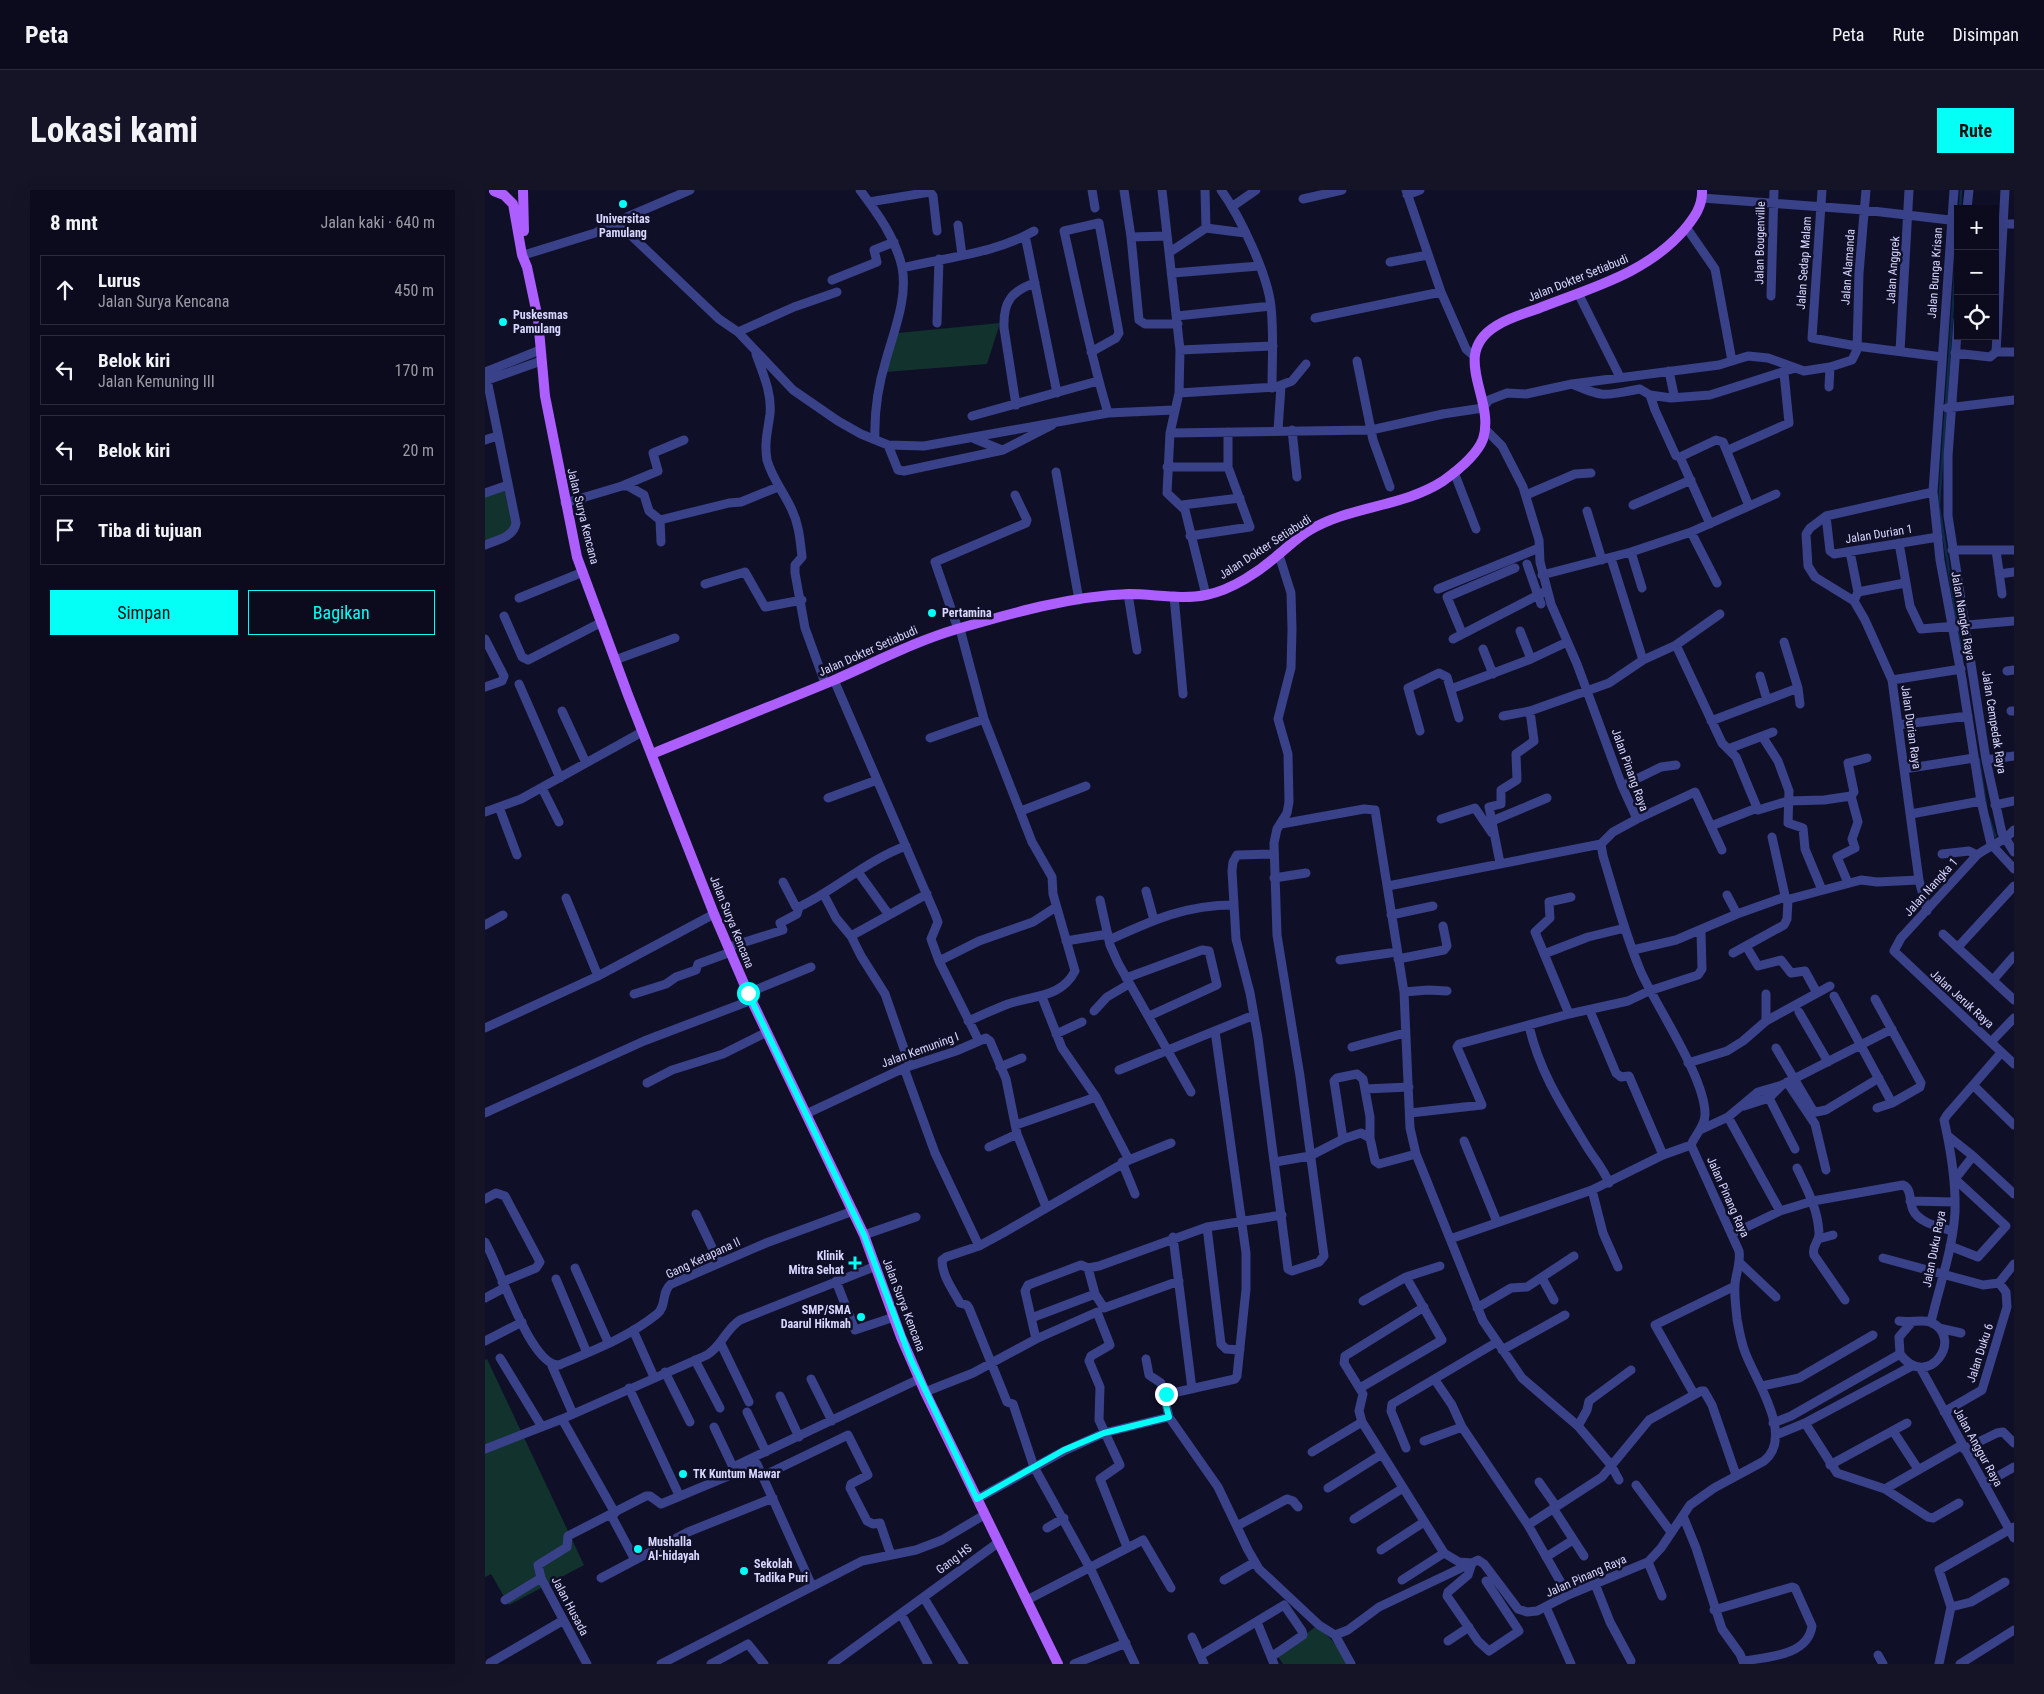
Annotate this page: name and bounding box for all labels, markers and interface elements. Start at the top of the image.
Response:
text: Peta [25,21,69,49]
text: Peta [1832,24,1864,45]
text: Rute [1892,24,1924,45]
text: Disimpan [1952,24,2019,45]
button: Rute [1937,108,2014,153]
text: Lokasi kami [30,110,198,151]
marker: Universitas Pamulang [617,198,629,210]
street label: Jalan Bougenville [1752,201,1768,285]
map controls [1954,205,1999,340]
button: + [1954,205,1999,250]
text: 8 mnt [50,211,98,235]
place label: Universitas Pamulang [596,212,651,240]
text: Jalan kaki · 640 m [320,213,435,232]
street label: Jalan Sedap Malam [1794,216,1814,310]
street label: Jalan Bunga Krisan [1925,227,1945,319]
street label: Jalan Alamanda [1838,228,1858,306]
street label: Jalan Anggrek [1884,235,1902,304]
button: − [1954,250,1999,295]
street label: Jalan Dokter Setiabudi [1526,252,1630,304]
text: Lurus [98,269,141,292]
icon: ahead [51,276,79,304]
text: 450 m [395,281,434,300]
text: Jalan Surya Kencana [98,292,229,311]
button: locate [1954,295,1999,340]
place label: Puskesmas Pamulang [513,308,569,336]
marker: Puskesmas Pamulang [497,316,509,328]
text: Belok kiri [98,349,170,372]
icon: left [51,356,79,384]
text: 170 m [395,361,434,380]
text: Jalan Kemuning III [98,372,215,391]
icon: left [51,436,79,464]
text: Belok kiri [98,439,170,462]
text: 20 m [402,441,434,460]
street label: Jalan Surya Kencana [564,467,602,566]
street label: Jalan Dokter Setiabudi [1216,512,1314,582]
icon: arrive [51,516,79,544]
text: Tiba di tujuan [98,519,202,542]
street label: Jalan Durian 1 [1844,522,1914,546]
street label: Jalan Nangka Raya [1948,570,1978,662]
button: Simpan [50,590,238,635]
button: Bagikan [248,590,435,635]
place label: Pertamina [942,606,992,620]
marker: Pertamina [926,607,938,619]
street label: Jalan Dokter Setiabudi [816,623,920,679]
street label: Jalan Cempedak Raya [1979,669,2009,775]
street label: Jalan Durian Raya [1898,684,1924,770]
street label: Jalan Pinang Raya [1609,727,1651,813]
street label: Jalan Nangka 1 [1901,855,1961,919]
street label: Jalan Surya Kencana [707,874,757,971]
street label: Jalan Jeruk Raya [1927,967,1997,1031]
route start [737,982,760,1005]
street label: Jalan Kemuning I [879,1029,961,1071]
street label: Jalan Pinang Raya [1704,1155,1752,1240]
street label: Jalan Duku Raya [1920,1209,1948,1289]
street label: Gang Ketapana II [664,1235,742,1281]
place label: Klinik Mitra Sehat [789,1249,844,1277]
marker: Klinik Mitra Sehat [848,1256,862,1270]
street label: Jalan Surya Kencana [880,1257,928,1354]
place label: SMP/SMA Daarul Hikmah [781,1303,852,1331]
marker: SMP/SMA Daarul Hikmah [855,1311,867,1323]
street label: Jalan Duku 6 [1964,1322,1996,1384]
route end [1155,1383,1178,1406]
street label: Jalan Anggur Raya [1951,1405,2006,1489]
place label: TK Kuntum Mawar [693,1467,780,1481]
marker: TK Kuntum Mawar [677,1468,689,1480]
place label: Mushalla Al-hidayah [648,1535,700,1563]
street label: Gang HS [933,1541,975,1577]
marker: Mushalla Al-hidayah [632,1543,644,1555]
street label: Jalan Pinang Raya [1544,1552,1629,1600]
place label: Sekolah Tadika Puri [754,1557,808,1585]
marker: Sekolah Tadika Puri [738,1565,750,1577]
street label: Jalan Husada [549,1574,592,1638]

